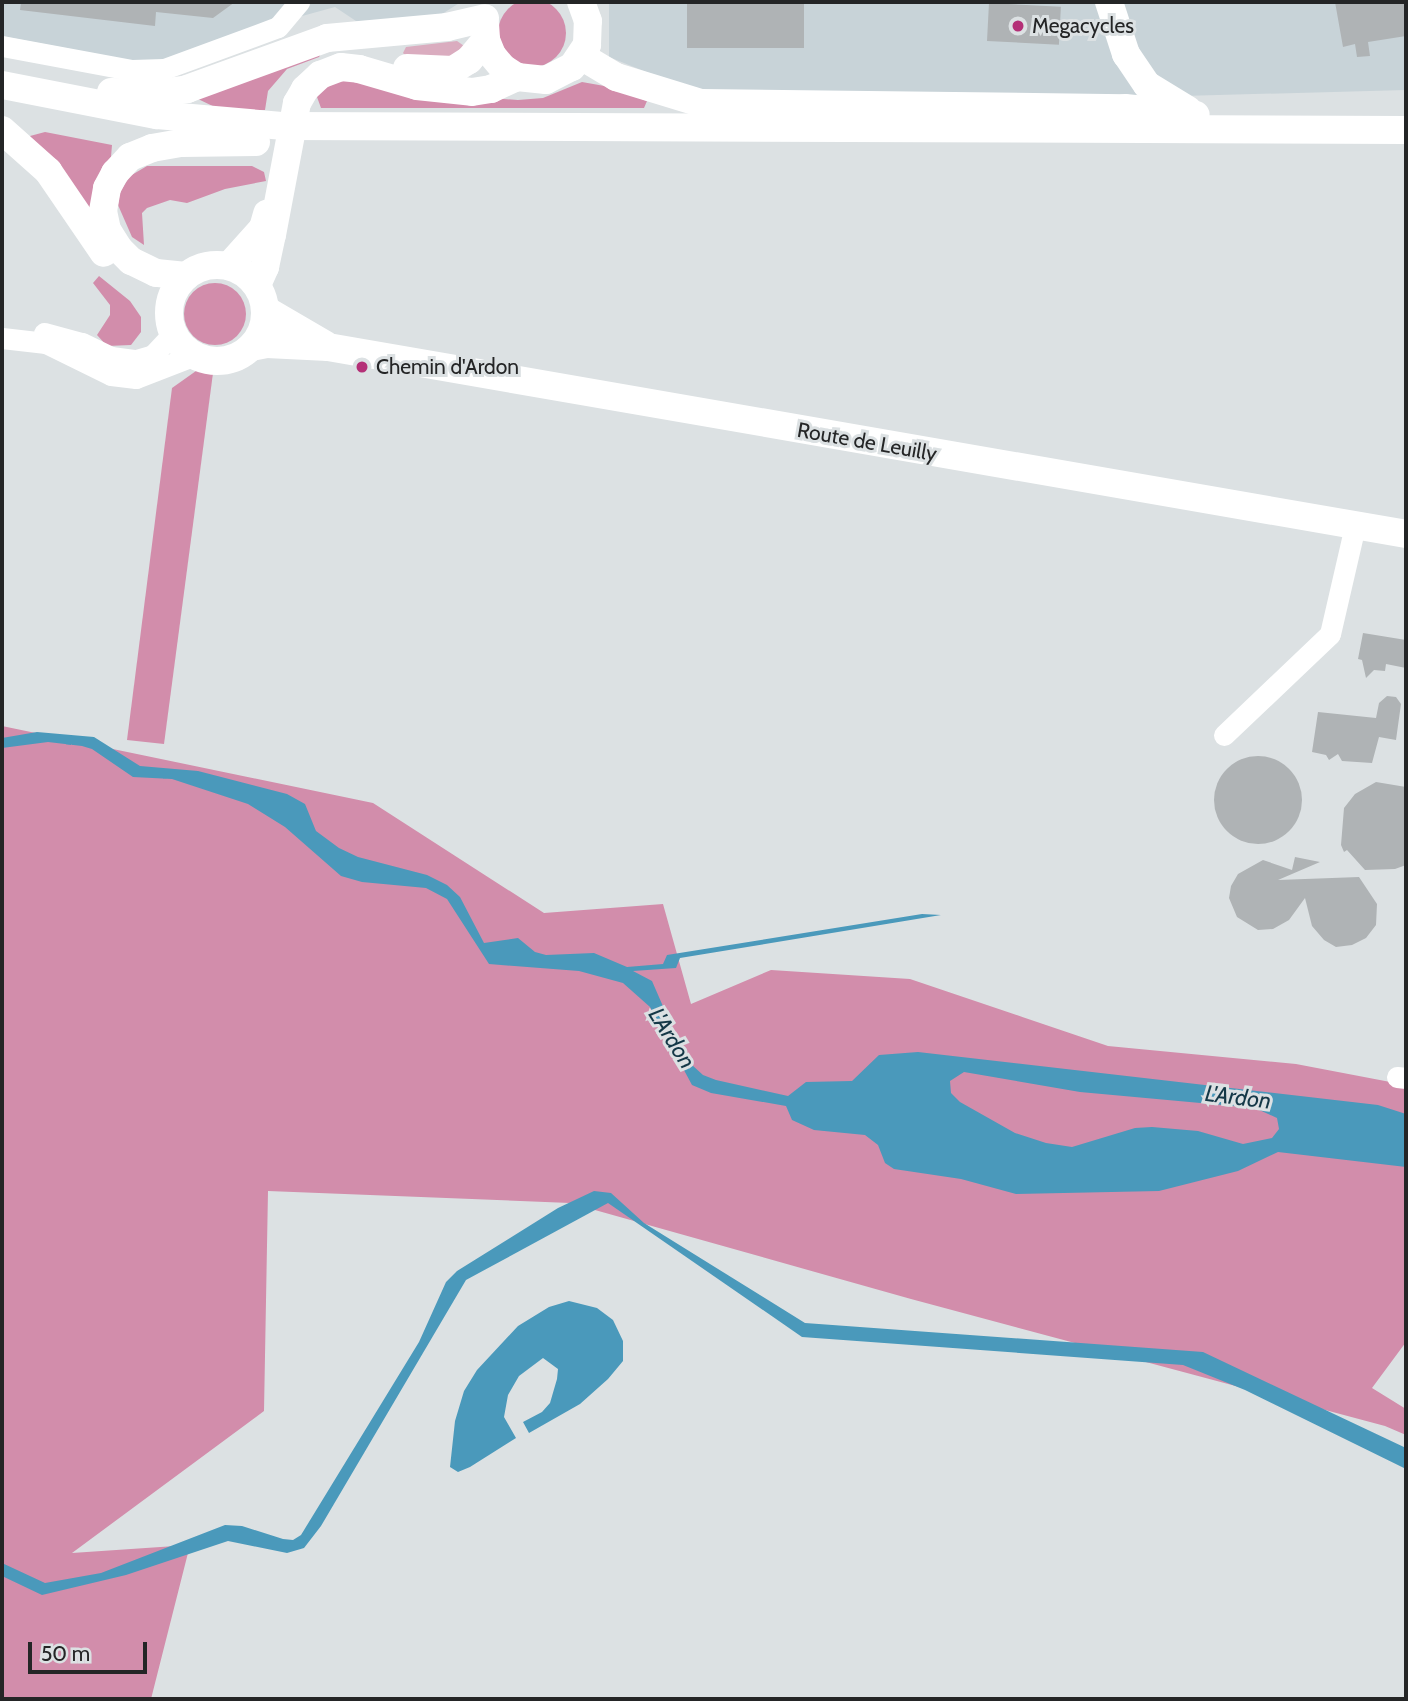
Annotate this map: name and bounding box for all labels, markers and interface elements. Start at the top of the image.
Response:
place label: Megacycles [1032,13,1134,39]
marker: Megacycles [1010,18,1026,34]
place label: Chemin d'Ardon [376,354,519,380]
marker: Chemin d'Ardon [354,359,370,375]
street label: Route de Leuilly [795,417,939,467]
water label: L'Ardon [643,1003,701,1073]
water label: L'Ardon [1203,1079,1273,1115]
scale bar [32,1628,150,1672]
text: 50 m [41,1641,90,1666]

